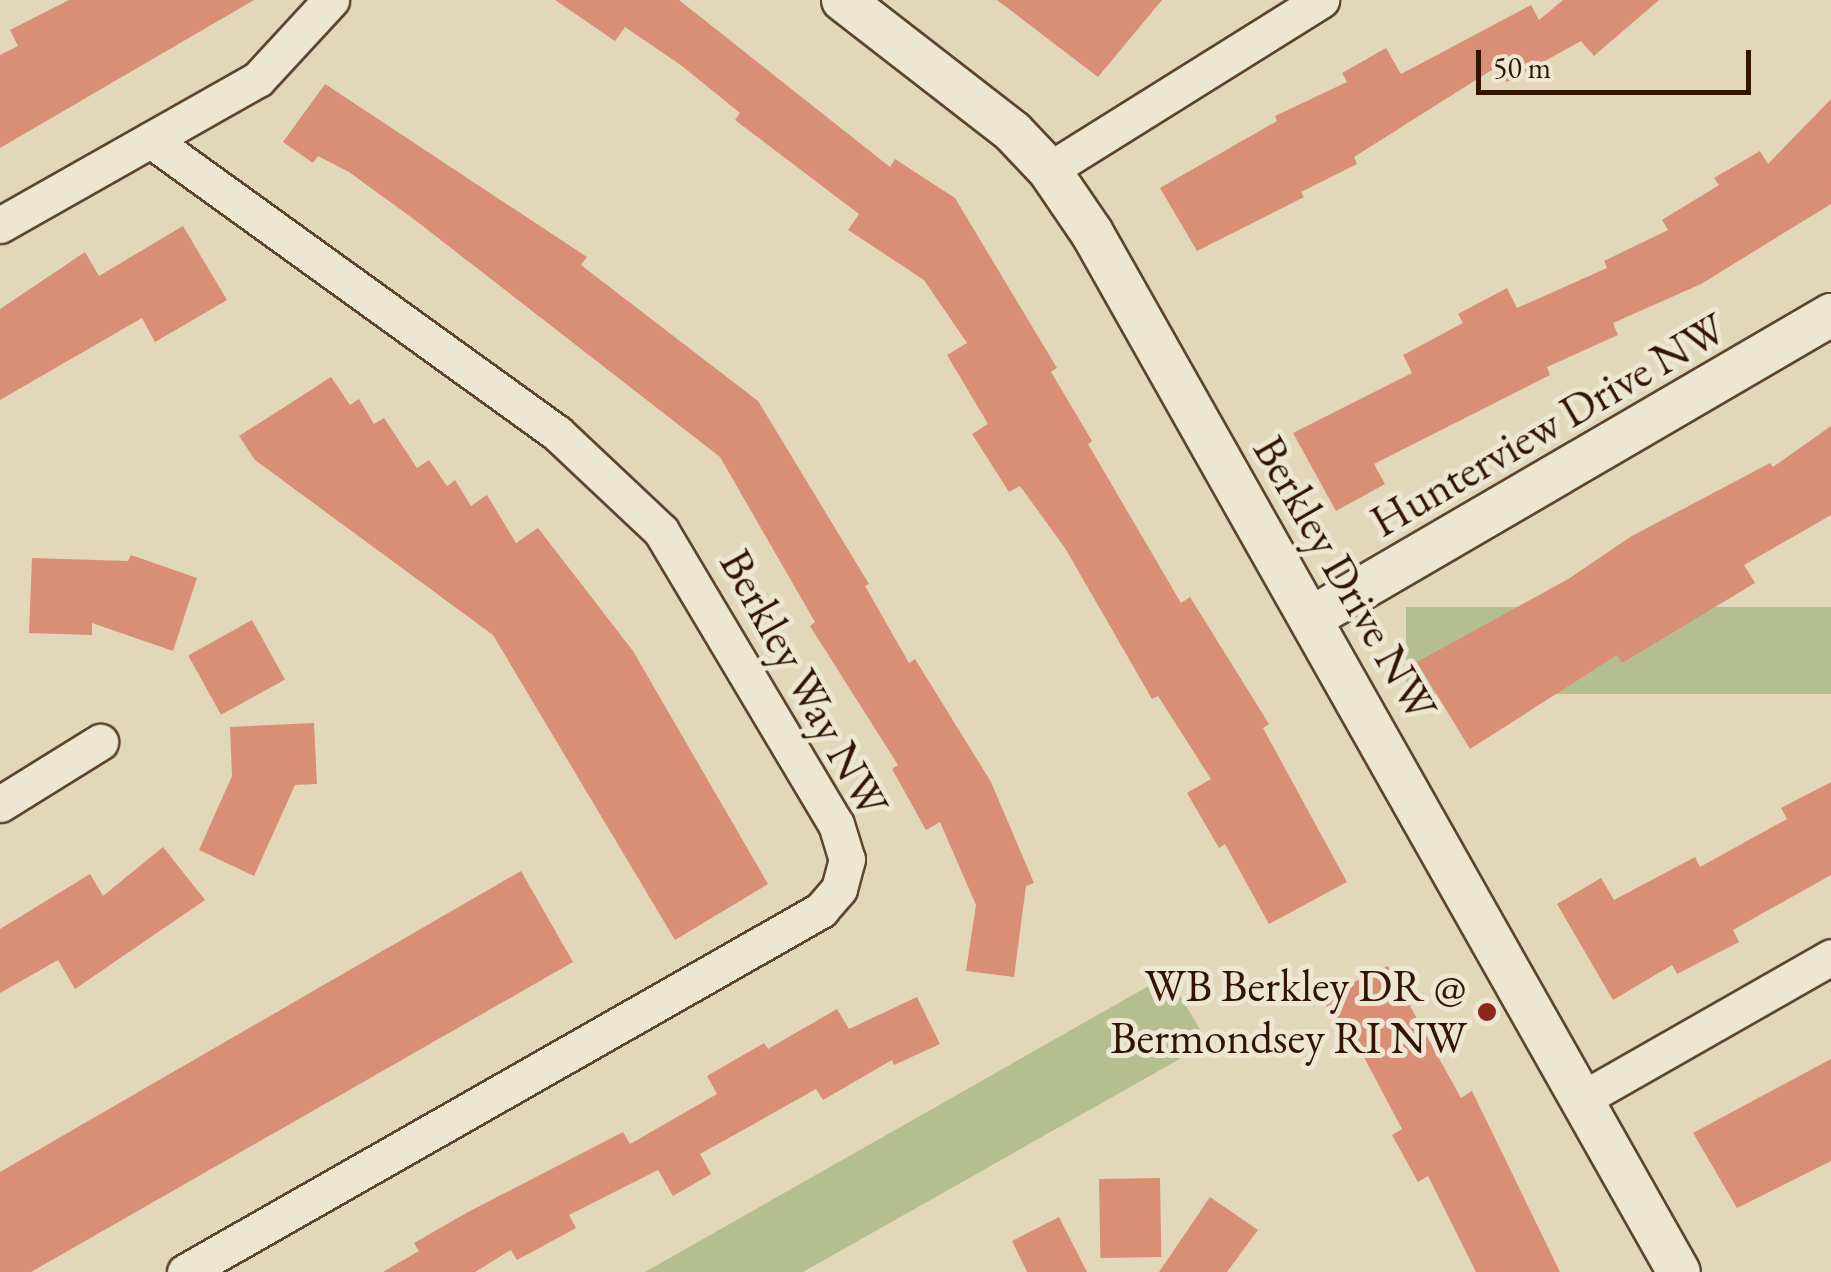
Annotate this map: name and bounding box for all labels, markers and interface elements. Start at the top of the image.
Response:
scale bar [1481,30,1756,92]
text: 50 m [1493,48,1551,87]
street label: Hunterview Drive NW [1361,301,1735,549]
street label: Berkley Drive NW [1242,426,1448,730]
street label: Berkley Way NW [708,540,900,826]
place label: WB Berkley DR @ Bermondsey RI NW [1110,959,1467,1065]
marker: WB Berkley DR @ Bermondsey RI NW [1476,1001,1498,1023]

